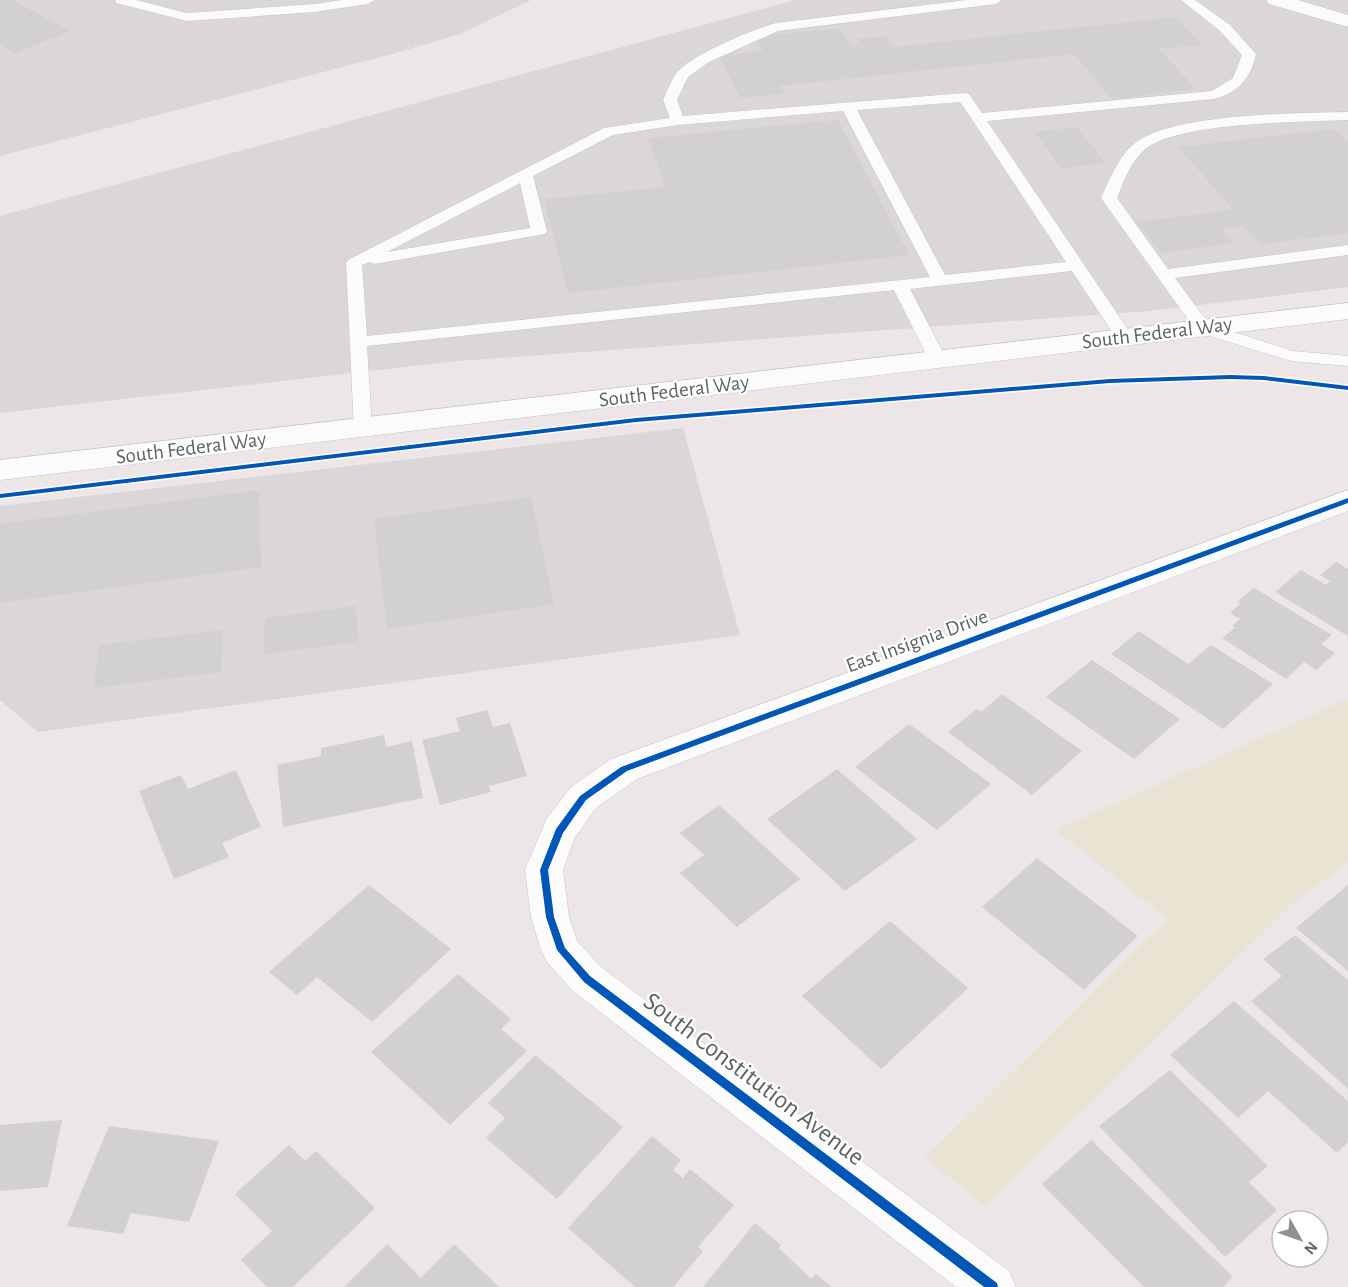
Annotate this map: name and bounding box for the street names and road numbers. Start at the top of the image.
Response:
street label: South Federal Way [1081,313,1233,353]
street label: South Federal Way [598,371,750,411]
street label: South Federal Way [115,428,267,468]
street label: East Insignia Drive [843,606,991,676]
street label: South Constitution Avenue [639,988,869,1170]

